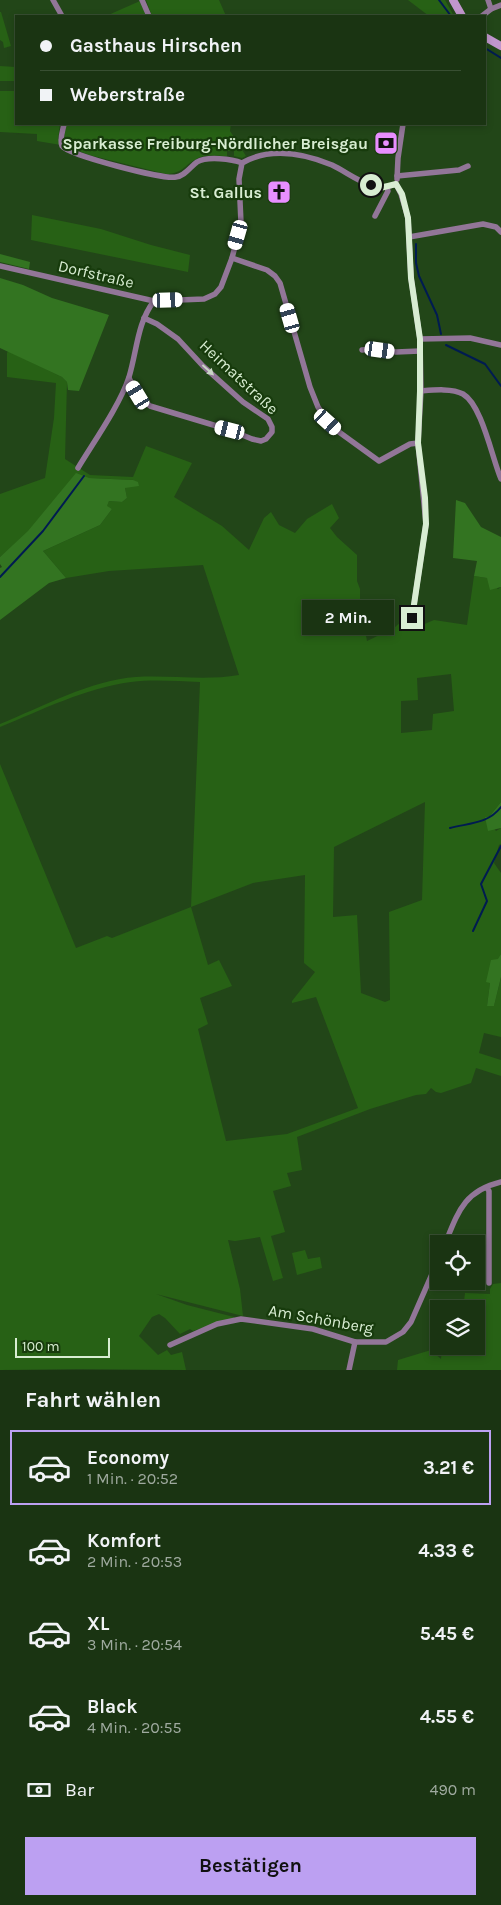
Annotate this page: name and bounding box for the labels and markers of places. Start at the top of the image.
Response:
bank icon: Sparkasse Freiburg-Nördlicher Breisgau [373,130,399,156]
place label: Sparkasse Freiburg-Nördlicher Breisgau [63,134,368,153]
church icon: St. Gallus [266,179,292,205]
place label: St. Gallus [190,183,262,202]

